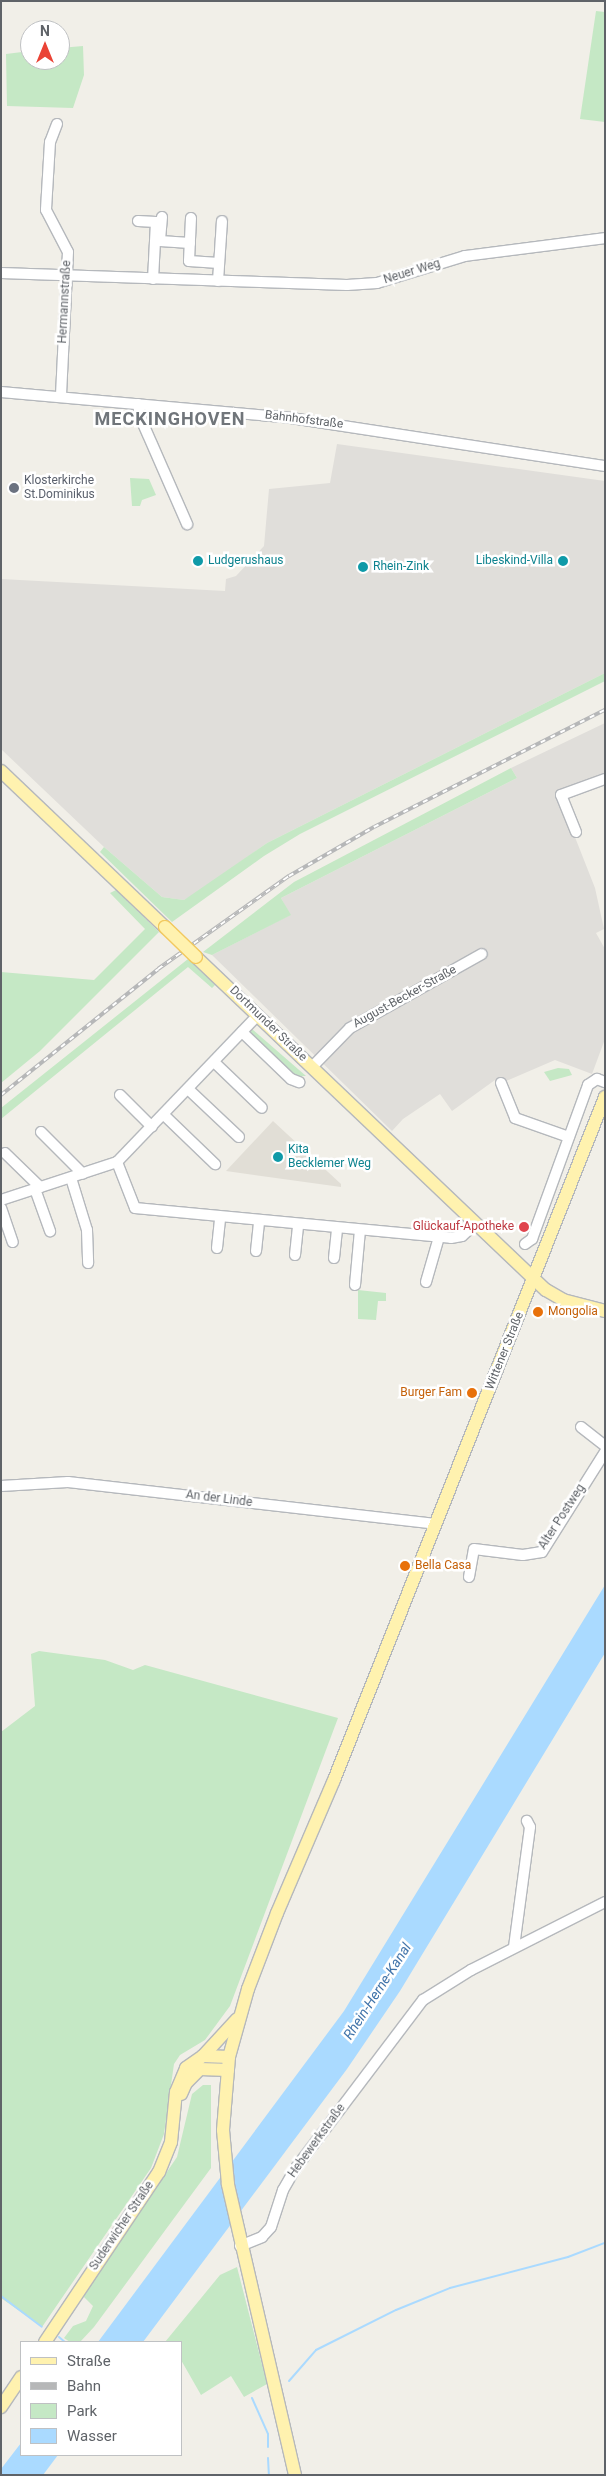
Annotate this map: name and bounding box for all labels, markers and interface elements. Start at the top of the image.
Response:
north arrow [20,20,70,70]
text: N [40,23,50,39]
street label: Neuer Weg [382,257,442,287]
street label: Hermannstraße [56,260,74,344]
district label: MECKINGHOVEN [93,408,247,430]
street label: Bahnhofstraße [264,408,344,432]
place label: Klosterkirche St.Dominikus [24,474,95,502]
marker: Klosterkirche St.Dominikus [8,482,20,494]
place label: Ludgerushaus [208,554,284,568]
place label: Libeskind-Villa [476,554,553,568]
marker: Ludgerushaus [192,555,204,567]
marker: Libeskind-Villa [557,555,569,567]
place label: Rhein-Zink [373,560,429,574]
marker: Rhein-Zink [357,561,369,573]
street label: August-Becker-Straße [351,963,459,1031]
street label: Dortmunder Straße [226,983,310,1065]
place label: Kita Becklemer Weg [288,1143,371,1171]
marker: Kita Becklemer Weg [272,1151,284,1163]
place label: Glückauf-Apotheke [413,1220,514,1234]
marker: Glückauf-Apotheke [518,1221,530,1233]
place label: Mongolia [548,1305,598,1319]
marker: Mongolia [532,1306,544,1318]
street label: Wittener Straße [483,1310,527,1392]
place label: Burger Fam [400,1386,462,1400]
marker: Burger Fam [466,1387,478,1399]
street label: Alter Postweg [536,1482,588,1552]
street label: An der Linde [185,1488,253,1510]
place label: Bella Casa [415,1559,471,1573]
marker: Bella Casa [399,1560,411,1572]
water label: Rhein-Herne-Kanal [340,1940,414,2042]
street label: Hebewerkstraße [285,2101,349,2181]
street label: Suderwicher Straße [87,2179,157,2273]
legend [20,2341,182,2456]
text: Straße [67,2352,111,2370]
text: Bahn [67,2377,101,2395]
text: Park [67,2402,97,2420]
text: Wasser [67,2427,117,2445]

